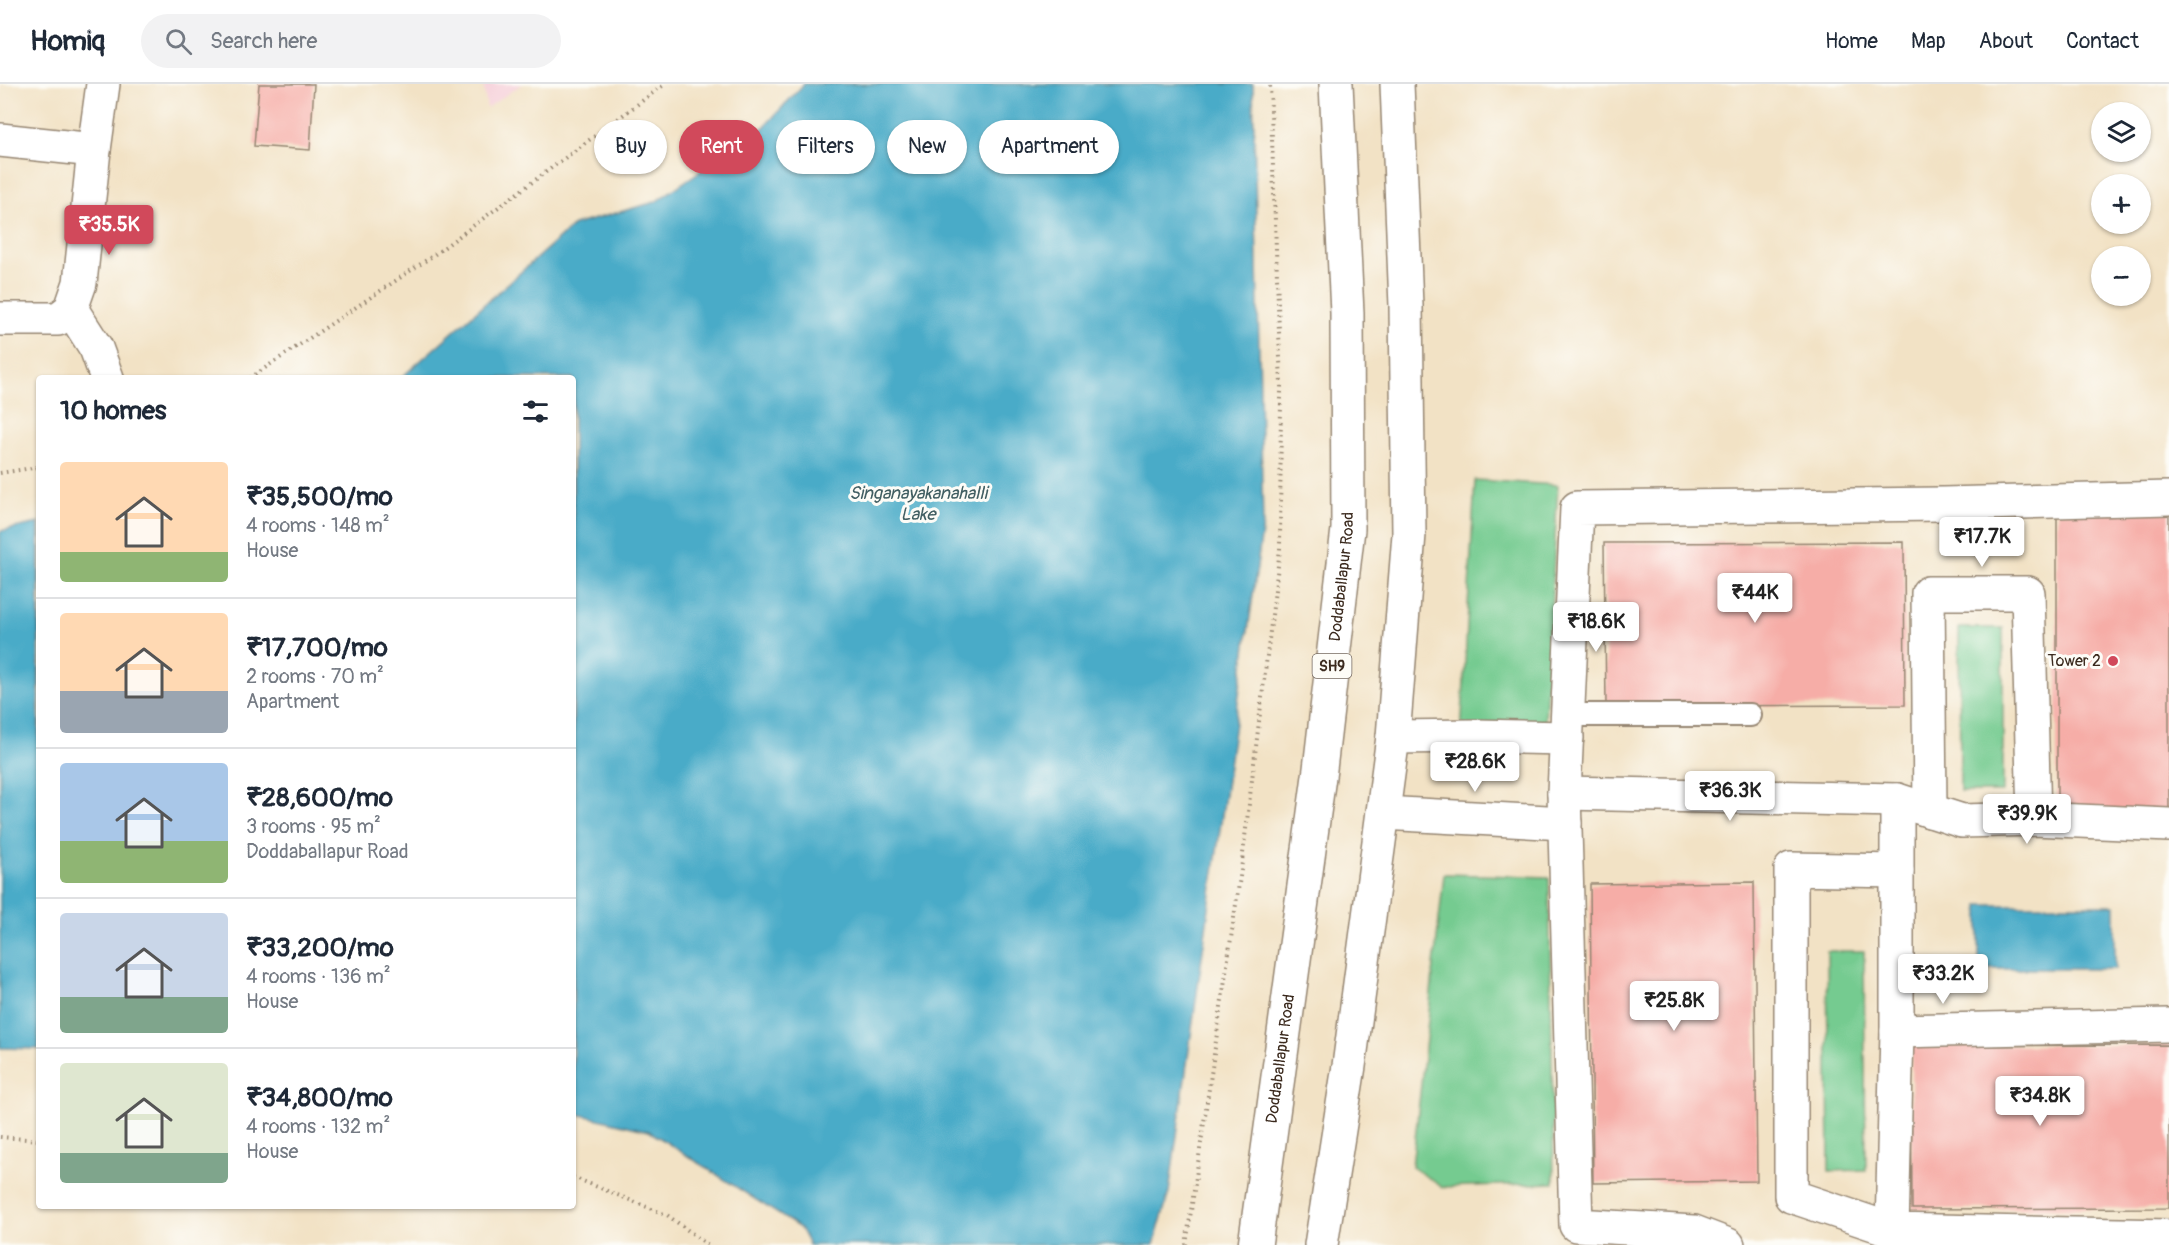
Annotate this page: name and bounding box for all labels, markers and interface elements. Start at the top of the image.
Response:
search box [141,14,561,68]
text: Homiq [30,24,105,59]
icon: search [162,25,195,58]
text: Search here [210,27,317,55]
text: Home [1825,28,1878,55]
text: Map [1911,28,1946,55]
text: About [1979,28,2033,55]
text: Contact [2066,28,2139,55]
map controls [2091,102,2151,306]
button: layers [2091,102,2151,162]
chip: Buy [594,120,667,174]
chip: Rent [679,120,764,174]
chip: Filters [776,120,875,174]
chip: New [887,120,967,174]
chip: Apartment [979,120,1119,174]
button: + [2091,174,2151,234]
pin: ₹35.5K [60,205,158,256]
text: ₹35.5K [78,212,140,237]
button: − [2091,246,2151,306]
text: 10 homes [60,395,166,427]
icon: filters [519,395,552,428]
text: ₹35,500/mo [246,481,393,513]
water label: Singanayakanahalli Lake [849,482,990,526]
icon: home [108,486,180,558]
street label: Doddaballapur Road [1325,512,1358,643]
text: 4 rooms · 148 m² [246,513,390,538]
pin: ₹17.7K [1933,517,2031,568]
text: ₹17.7K [1953,524,2011,549]
text: House [246,538,298,563]
pin: ₹44K [1719,573,1791,624]
text: ₹44K [1731,580,1779,605]
pin: ₹18.6K [1547,602,1645,653]
text: ₹18.6K [1567,609,1625,634]
text: ₹17,700/mo [246,632,388,664]
icon: home [108,637,180,709]
place label: Tower 2 [2048,651,2101,671]
road number: SH9 [1312,654,1352,678]
marker: Tower 2 [2106,654,2120,668]
text: 2 rooms · 70 m² [246,664,384,689]
text: Apartment [246,689,339,714]
pin: ₹28.6K [1426,742,1524,793]
text: ₹28.6K [1444,749,1506,774]
pin: ₹36.3K [1681,771,1779,822]
text: ₹36.3K [1699,778,1761,803]
text: ₹28,600/mo [246,782,393,814]
icon: home [108,787,180,859]
pin: ₹39.9K [1978,794,2076,845]
text: ₹39.9K [1997,801,2057,826]
text: 3 rooms · 95 m² [246,814,381,839]
text: Doddaballapur Road [246,839,409,864]
text: ₹33,200/mo [246,932,394,964]
icon: home [108,937,180,1009]
pin: ₹33.2K [1894,954,1992,1005]
text: ₹33.2K [1912,961,1974,986]
text: 4 rooms · 136 m² [246,964,391,989]
pin: ₹25.8K [1625,981,1723,1032]
text: ₹25.8K [1644,988,1704,1013]
text: House [246,989,298,1014]
street label: Doddaballapur Road [1262,993,1299,1125]
pin: ₹34.8K [1991,1076,2089,1127]
text: ₹34,800/mo [246,1082,393,1114]
text: ₹34.8K [2009,1083,2071,1108]
icon: home [108,1087,180,1159]
text: 4 rooms · 132 m² [246,1114,390,1139]
text: House [246,1139,298,1164]

